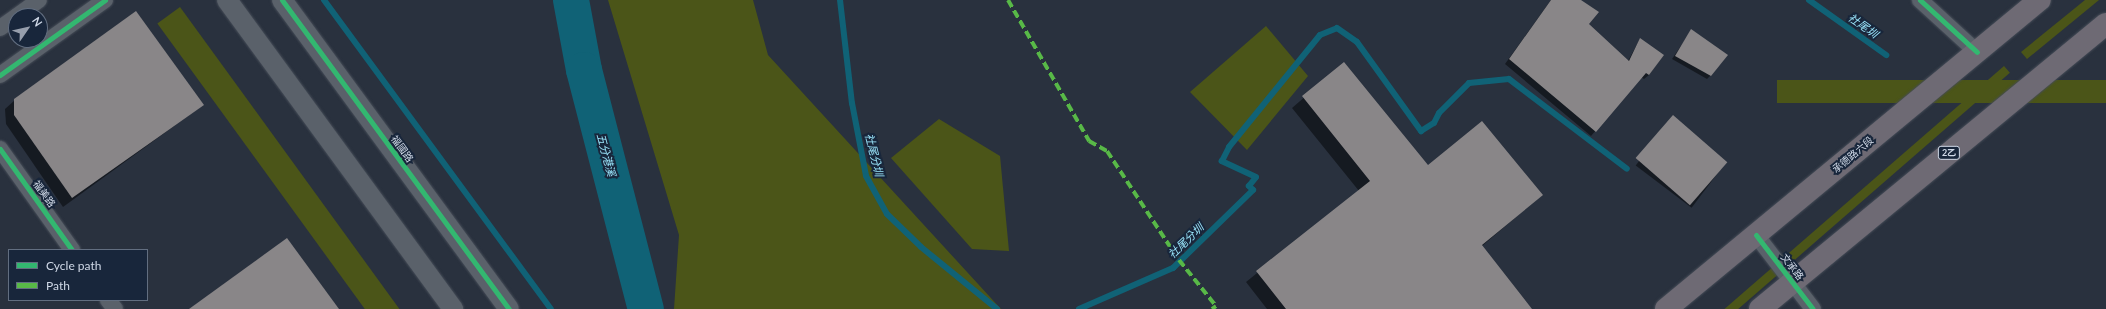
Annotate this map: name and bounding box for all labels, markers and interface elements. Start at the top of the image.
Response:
north arrow [8,8,48,48]
water label: 社尾圳 [1846,11,1880,41]
text: N [30,14,45,29]
water label: 五分港溪 [594,132,618,178]
water label: 社尾分圳 [862,132,886,178]
street label: 福國路 [388,133,416,165]
street label: 承德路六段 [1830,134,1876,176]
road number: 2乙 [1937,146,1961,160]
street label: 福美路 [30,178,58,210]
water label: 社尾分圳 [1166,221,1206,261]
legend [8,249,148,301]
street label: 文承路 [1778,251,1806,283]
text: Cycle path [46,258,101,273]
text: Path [46,278,70,293]

